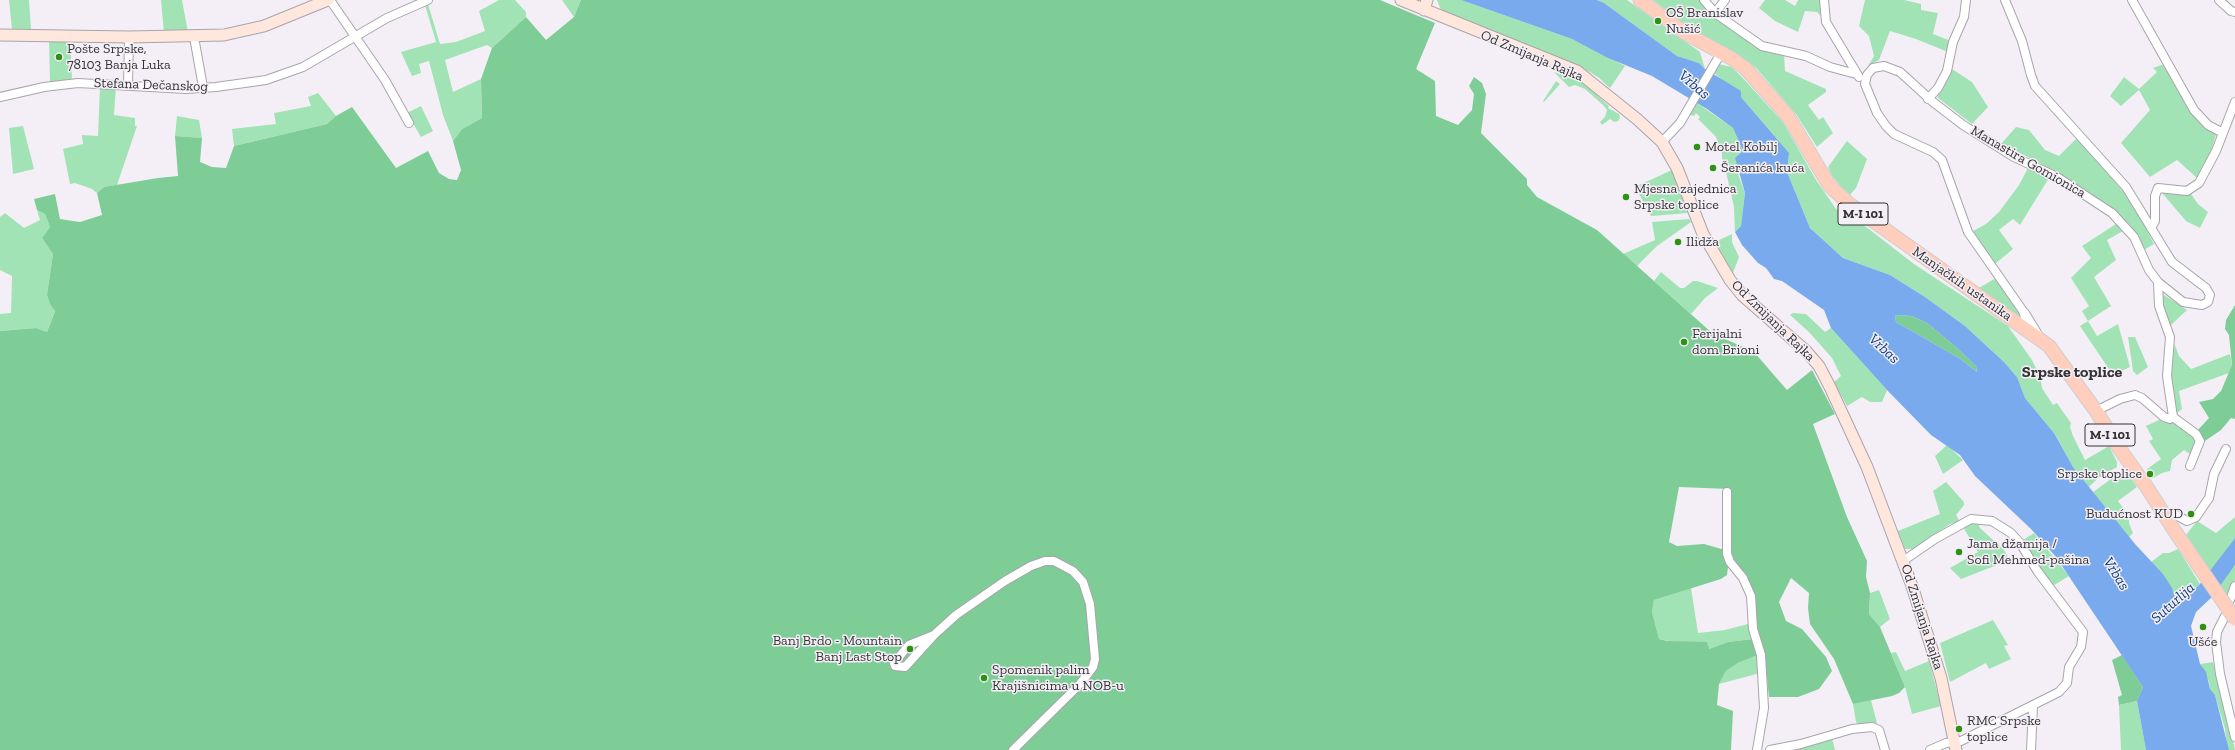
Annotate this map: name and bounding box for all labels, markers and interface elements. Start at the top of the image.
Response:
place label: OŠ Branislav Nušić [1666,5,1743,38]
marker: OŠ Branislav Nušić [1653,16,1663,26]
street label: Od Zmijanja Rajka [1478,27,1586,85]
place label: Pošte Srpske, 78103 Banja Luka [67,41,171,74]
marker: Pošte Srpske, 78103 Banja Luka [54,52,64,62]
water label: Vrbas [1675,67,1713,103]
street label: Stefana Dečanskog [94,75,208,95]
street label: Manastira Gomionica [1967,122,2089,202]
place label: Motel Kobilj [1705,139,1777,155]
marker: Motel Kobilj [1692,142,1702,152]
place label: Šeranića kuća [1721,160,1804,176]
marker: Šeranića kuća [1708,163,1718,173]
place label: Mjesna zajednica Srpske toplice [1634,181,1737,214]
marker: Mjesna zajednica Srpske toplice [1621,192,1631,202]
road number: M-I 101 [1838,203,1888,225]
place label: Ilidža [1686,234,1719,250]
marker: Ilidža [1673,237,1683,247]
street label: Manjačkih ustanika [1909,243,2015,325]
street label: Od Zmijanja Rajka [1728,277,1818,365]
place label: Ferijalni dom Brioni [1692,326,1760,358]
water label: Vrbas [1865,330,1903,368]
marker: Ferijalni dom Brioni [1679,337,1689,347]
district label: Srpske toplice [2022,362,2122,382]
road number: M-I 101 [2085,424,2135,446]
place label: Srpske toplice [2057,466,2142,482]
marker: Srpske toplice [2145,469,2155,479]
place label: Budućnost KUD [2086,506,2183,522]
marker: Budućnost KUD [2186,509,2196,519]
place label: Jama džamija / Sofi Mehmed-pašina [1967,536,2089,568]
marker: Jama džamija / Sofi Mehmed-pašina [1954,547,1964,557]
water label: Vrbas [2099,554,2133,594]
street label: Od Zmijanja Rajka [1897,562,1947,672]
water label: Suturlija [2147,579,2199,627]
marker: Ušće [2198,622,2208,632]
place label: Banj Brdo - Mountain Banj Last Stop [773,633,902,666]
place label: Ušće [2189,634,2217,650]
marker: Banj Brdo - Mountain Banj Last Stop [905,644,915,654]
place label: Spomenik palim Krajišnicima u NOB-u [992,662,1124,694]
marker: Spomenik palim Krajišnicima u NOB-u [979,673,989,683]
place label: RMC Srpske toplice [1967,713,2041,746]
marker: RMC Srpske toplice [1954,724,1964,734]

